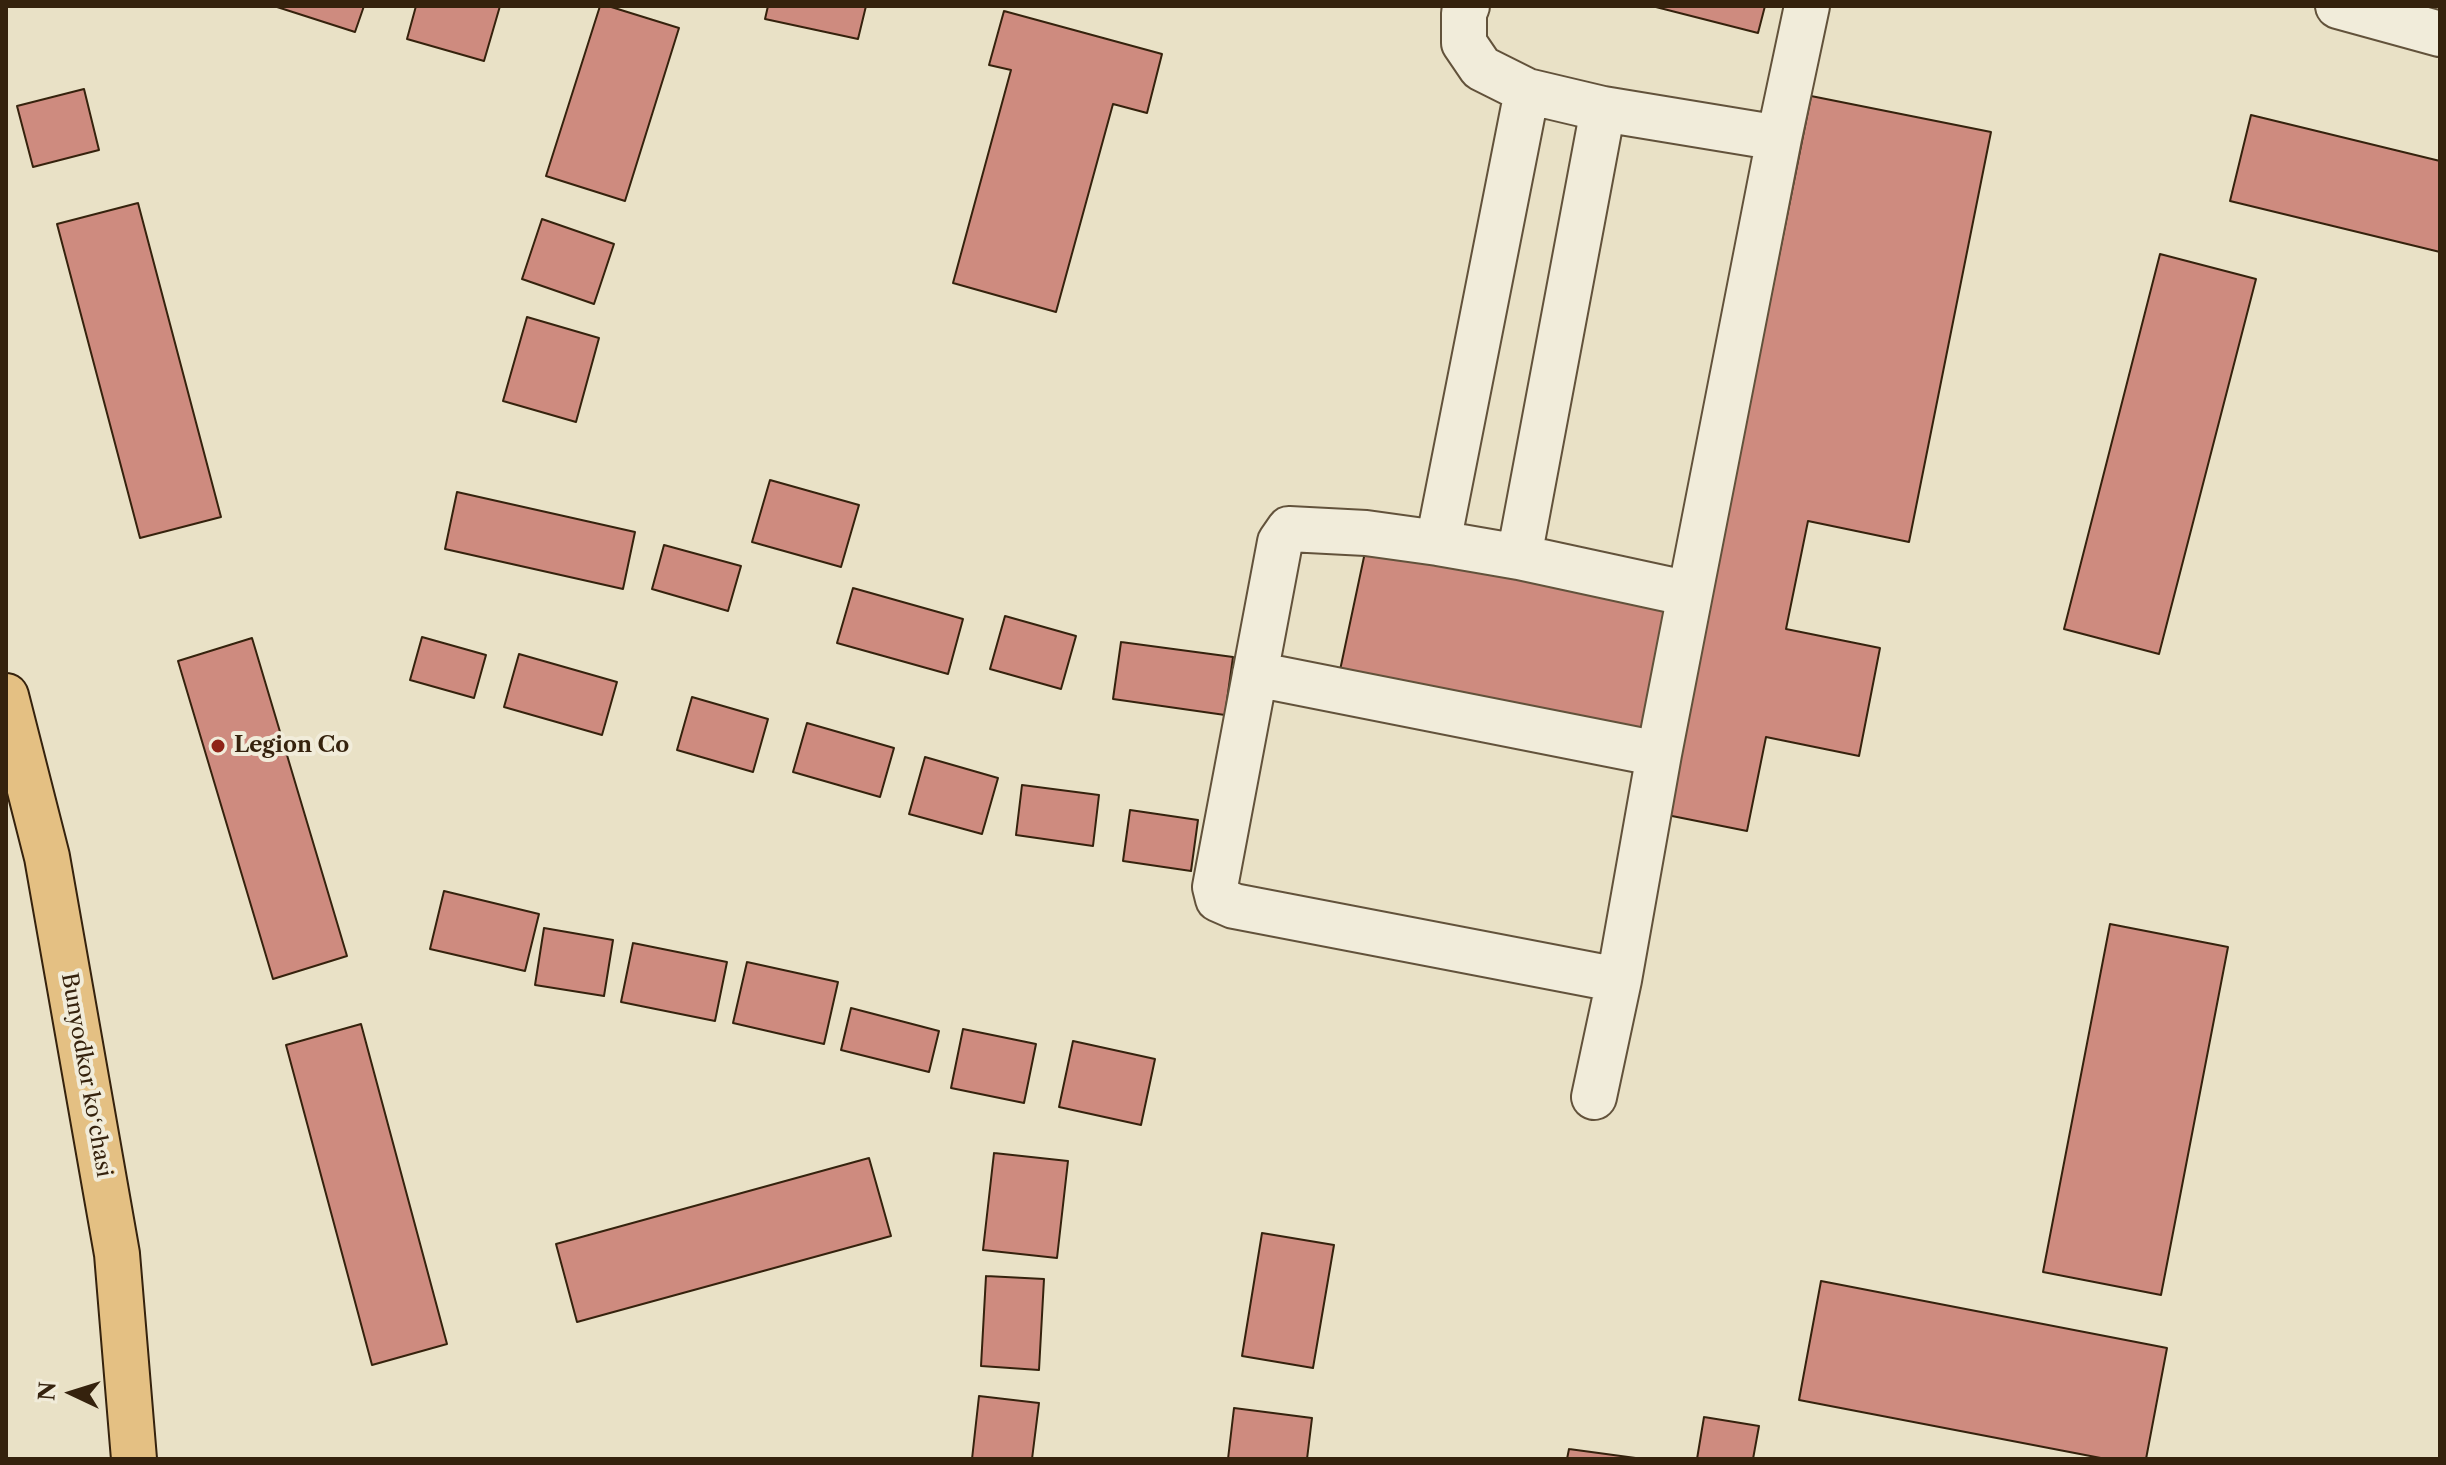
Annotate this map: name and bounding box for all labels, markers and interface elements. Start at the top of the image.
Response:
place label: Legion Co [234,733,349,759]
marker: Legion Co [209,737,227,755]
street label: Bunyodkor koʻchasi [55,971,117,1179]
north arrow [32,1353,112,1433]
text: N [33,1381,62,1402]

